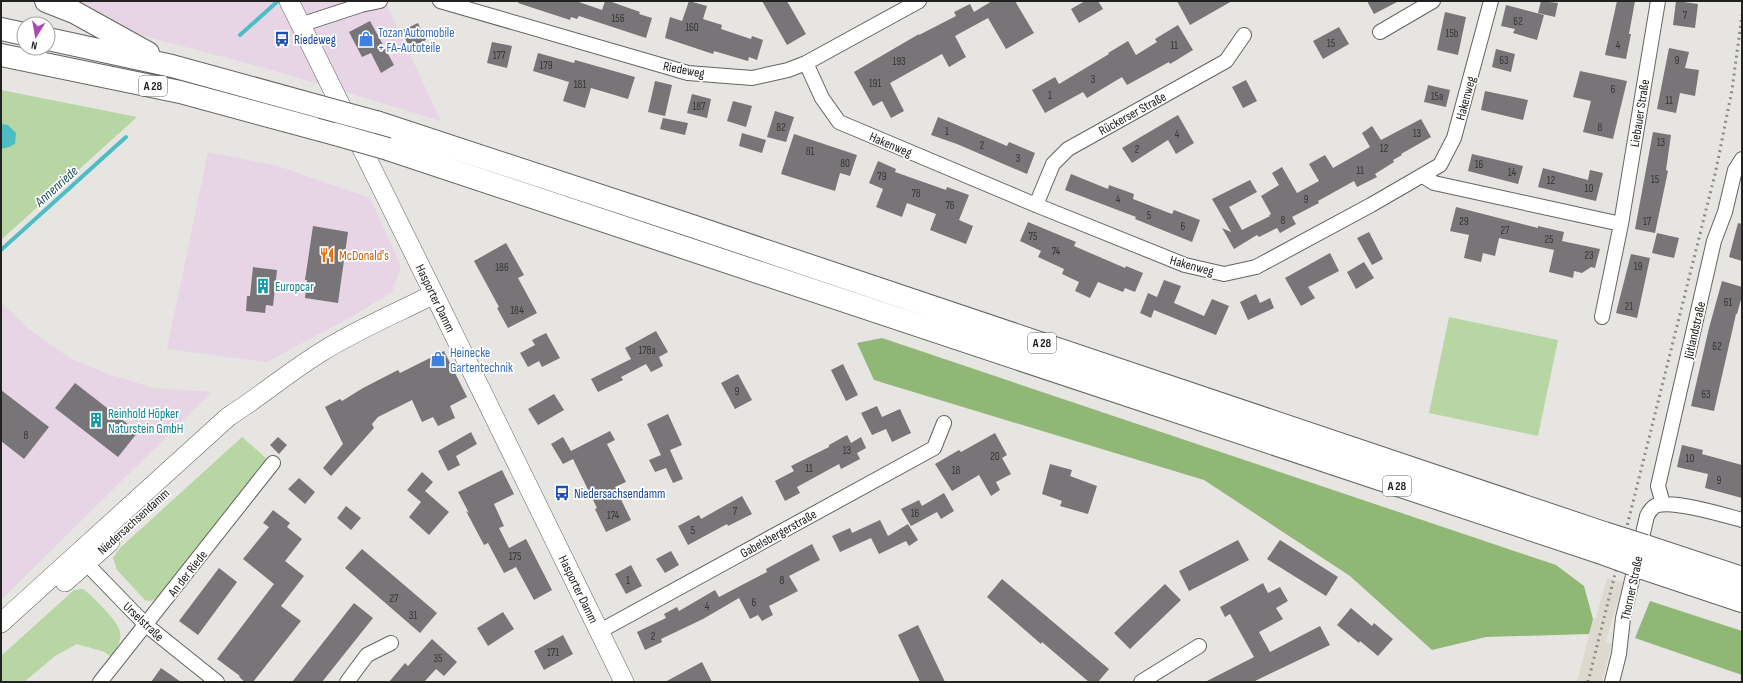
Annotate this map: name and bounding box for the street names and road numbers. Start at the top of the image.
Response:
street label: Riedeweg [662,58,706,82]
street label: Hakenweg [1452,75,1479,122]
road number: A 28 [139,76,167,96]
street label: Liebauer Straße [1627,78,1653,148]
street label: Rückerser Straße [1096,89,1169,139]
street label: Hakenweg [867,129,914,161]
street label: Hakenweg [1168,252,1215,280]
street label: Hasporter Damm [412,262,458,335]
street label: Jütlandstraße [1680,300,1709,361]
road number: A 28 [1028,333,1056,353]
road number: A 28 [1383,476,1411,496]
street label: Niedersachsendamm [94,485,173,558]
street label: Gabelsbergerstraße [737,506,819,561]
street label: An der Riede [164,547,211,601]
street label: Hasporter Damm [555,553,601,626]
street label: Thorner Straße [1617,555,1647,622]
street label: Urselstraße [120,599,167,645]

